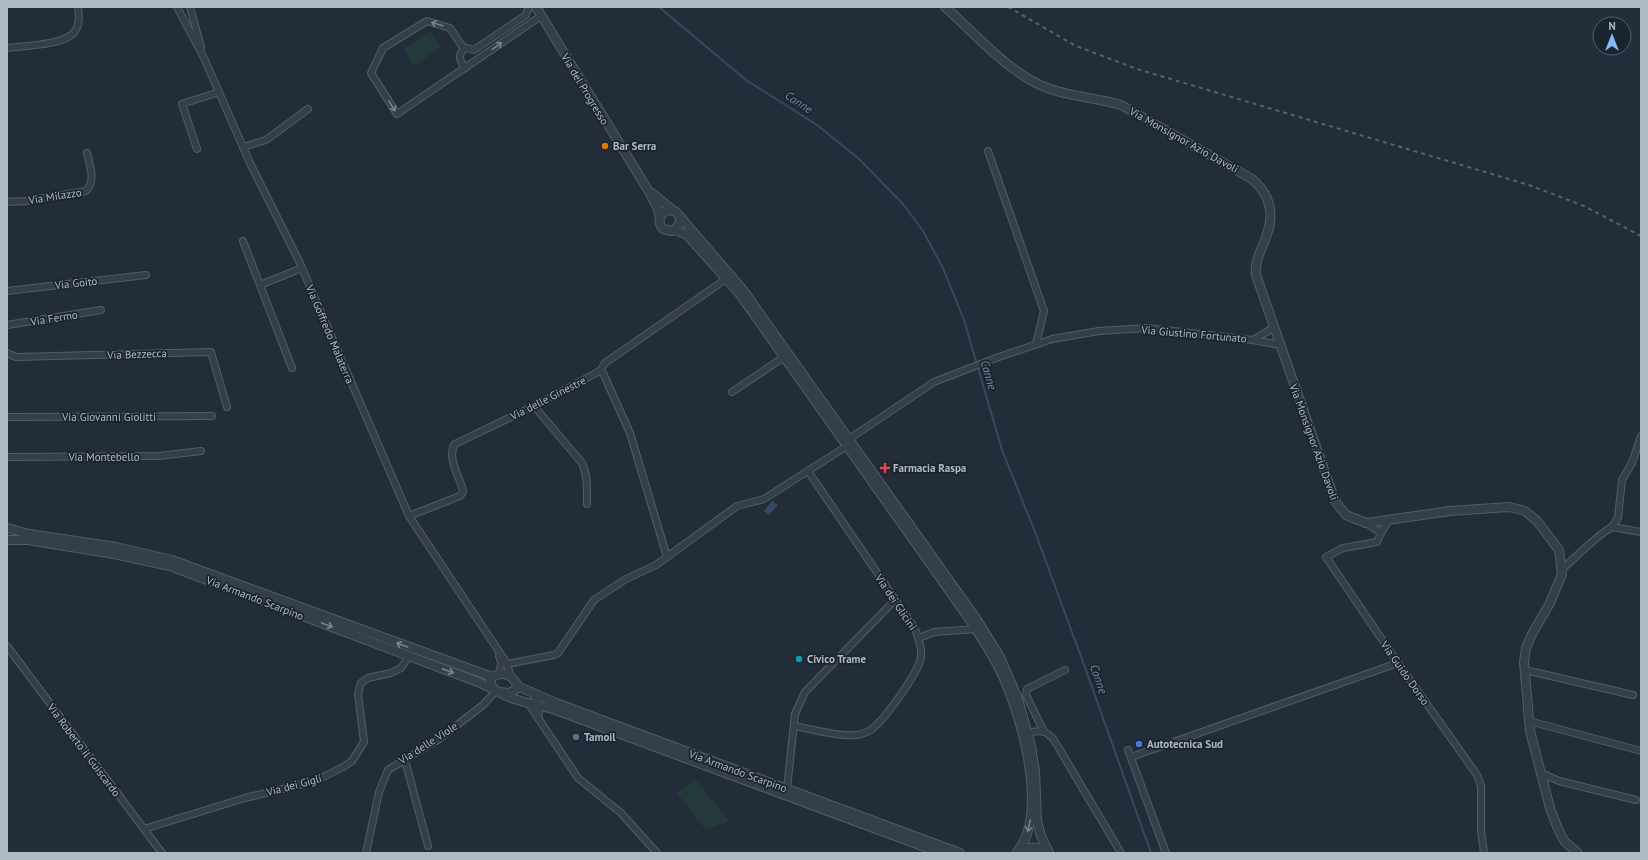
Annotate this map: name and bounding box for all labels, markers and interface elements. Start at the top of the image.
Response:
north arrow [1592,16,1632,56]
text: N [1608,19,1616,33]
one-way arrow [431,20,444,27]
one-way arrow [492,42,503,50]
street label: Via del Progresso [558,50,612,127]
water label: Canne [782,88,816,117]
one-way arrow [388,101,396,112]
street label: Via Monsignor Azio Davoli [1126,104,1241,176]
place label: Bar Serra [613,139,656,153]
marker: Bar Serra [600,141,610,151]
street label: Via Milazzo [27,185,83,207]
street label: Via Goito [53,274,98,292]
street label: Via Goffredo Malaterra [302,281,357,386]
street label: Via Fermo [28,307,79,329]
street label: Via Giustino Fortunato [1140,322,1247,346]
street label: Via Bezzecca [106,346,167,362]
water label: Canne [978,359,1000,392]
street label: Via delle Ginestre [507,373,589,424]
street label: Via Monsignor Azio Davoli [1286,381,1342,502]
street label: Via Giovanni Giolitti [61,410,156,424]
street label: Via Montebello [67,450,140,464]
place label: Farmacia Raspa [893,461,966,475]
marker: Farmacia Raspa [880,463,890,473]
street label: Via dei Glicini [872,570,920,633]
street label: Via Armando Scarpino [203,573,306,623]
one-way arrow [320,622,332,630]
street label: Via Guido Dorso [1377,637,1432,708]
one-way arrow [397,640,409,648]
place label: Civico Trame [807,652,866,666]
marker: Civico Trame [794,654,804,664]
water label: Canne [1087,662,1111,696]
one-way arrow [442,667,454,675]
street label: Via Roberto il Guiscardo [44,700,124,799]
street label: Via delle Viole [395,718,461,768]
place label: Tamoil [584,730,616,744]
marker: Tamoil [571,732,581,742]
place label: Autotecnica Sud [1147,737,1223,751]
marker: Autotecnica Sud [1134,739,1144,749]
street label: Via Armando Scarpino [686,746,789,795]
street label: Via dei Gigli [264,771,323,799]
one-way arrow [1024,819,1032,832]

